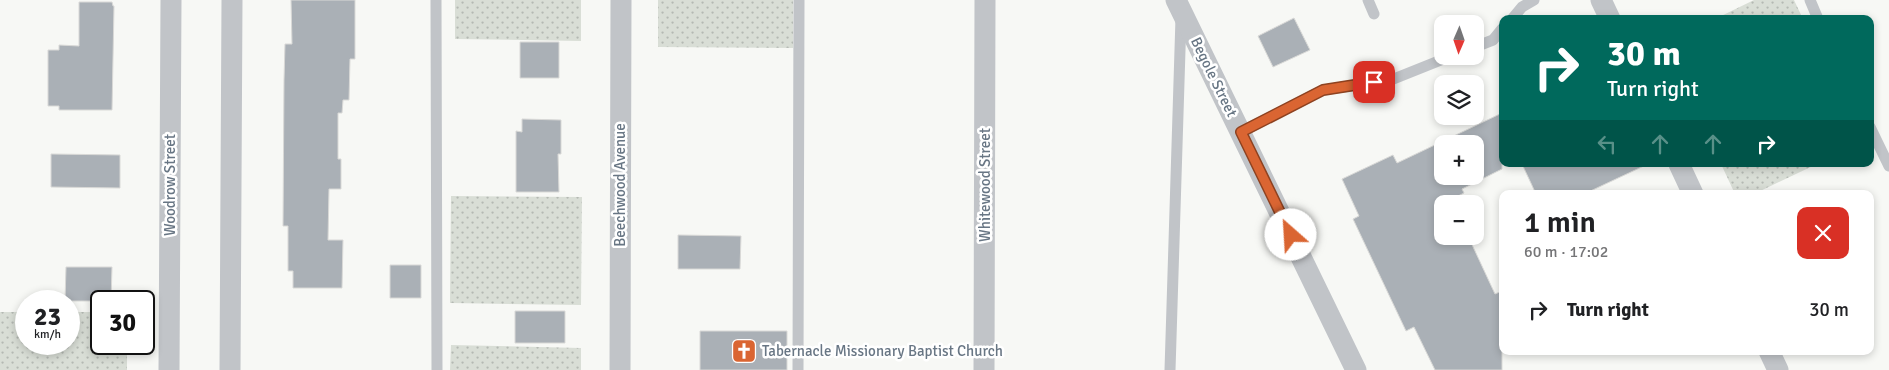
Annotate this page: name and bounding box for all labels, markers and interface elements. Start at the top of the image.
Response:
north arrow [1434,15,1484,65]
map controls [1434,15,1484,245]
text: 30 m [1607,32,1681,75]
street label: Begole Street [1187,34,1241,120]
icon: right [1524,35,1589,100]
pin [1353,61,1395,103]
icon: arrive [1360,68,1388,96]
button: layers [1434,75,1484,125]
text: Turn right [1607,75,1699,102]
street label: Beechwood Avenue [611,123,629,247]
street label: Whitewood Street [976,128,994,242]
icon: left [1593,130,1621,158]
icon: ahead [1646,130,1674,158]
icon: ahead [1699,130,1727,158]
icon: right [1752,130,1780,158]
street label: Woodrow Street [161,134,179,236]
button: + [1434,135,1484,185]
button: − [1434,195,1484,245]
text: 1 min [1524,204,1596,241]
button: close [1797,207,1849,259]
position arrow [1264,208,1316,260]
text: 60 m · 17:02 [1524,242,1608,262]
speed limit sign: 30 [90,290,155,355]
icon: right [1524,296,1552,324]
text: Turn right [1567,298,1649,322]
text: 30 m [1809,298,1849,322]
text: 23 [34,301,61,332]
text: km/h [34,327,61,342]
church icon: Tabernacle Missionary Baptist Church [731,338,757,364]
place label: Tabernacle Missionary Baptist Church [762,342,1003,360]

